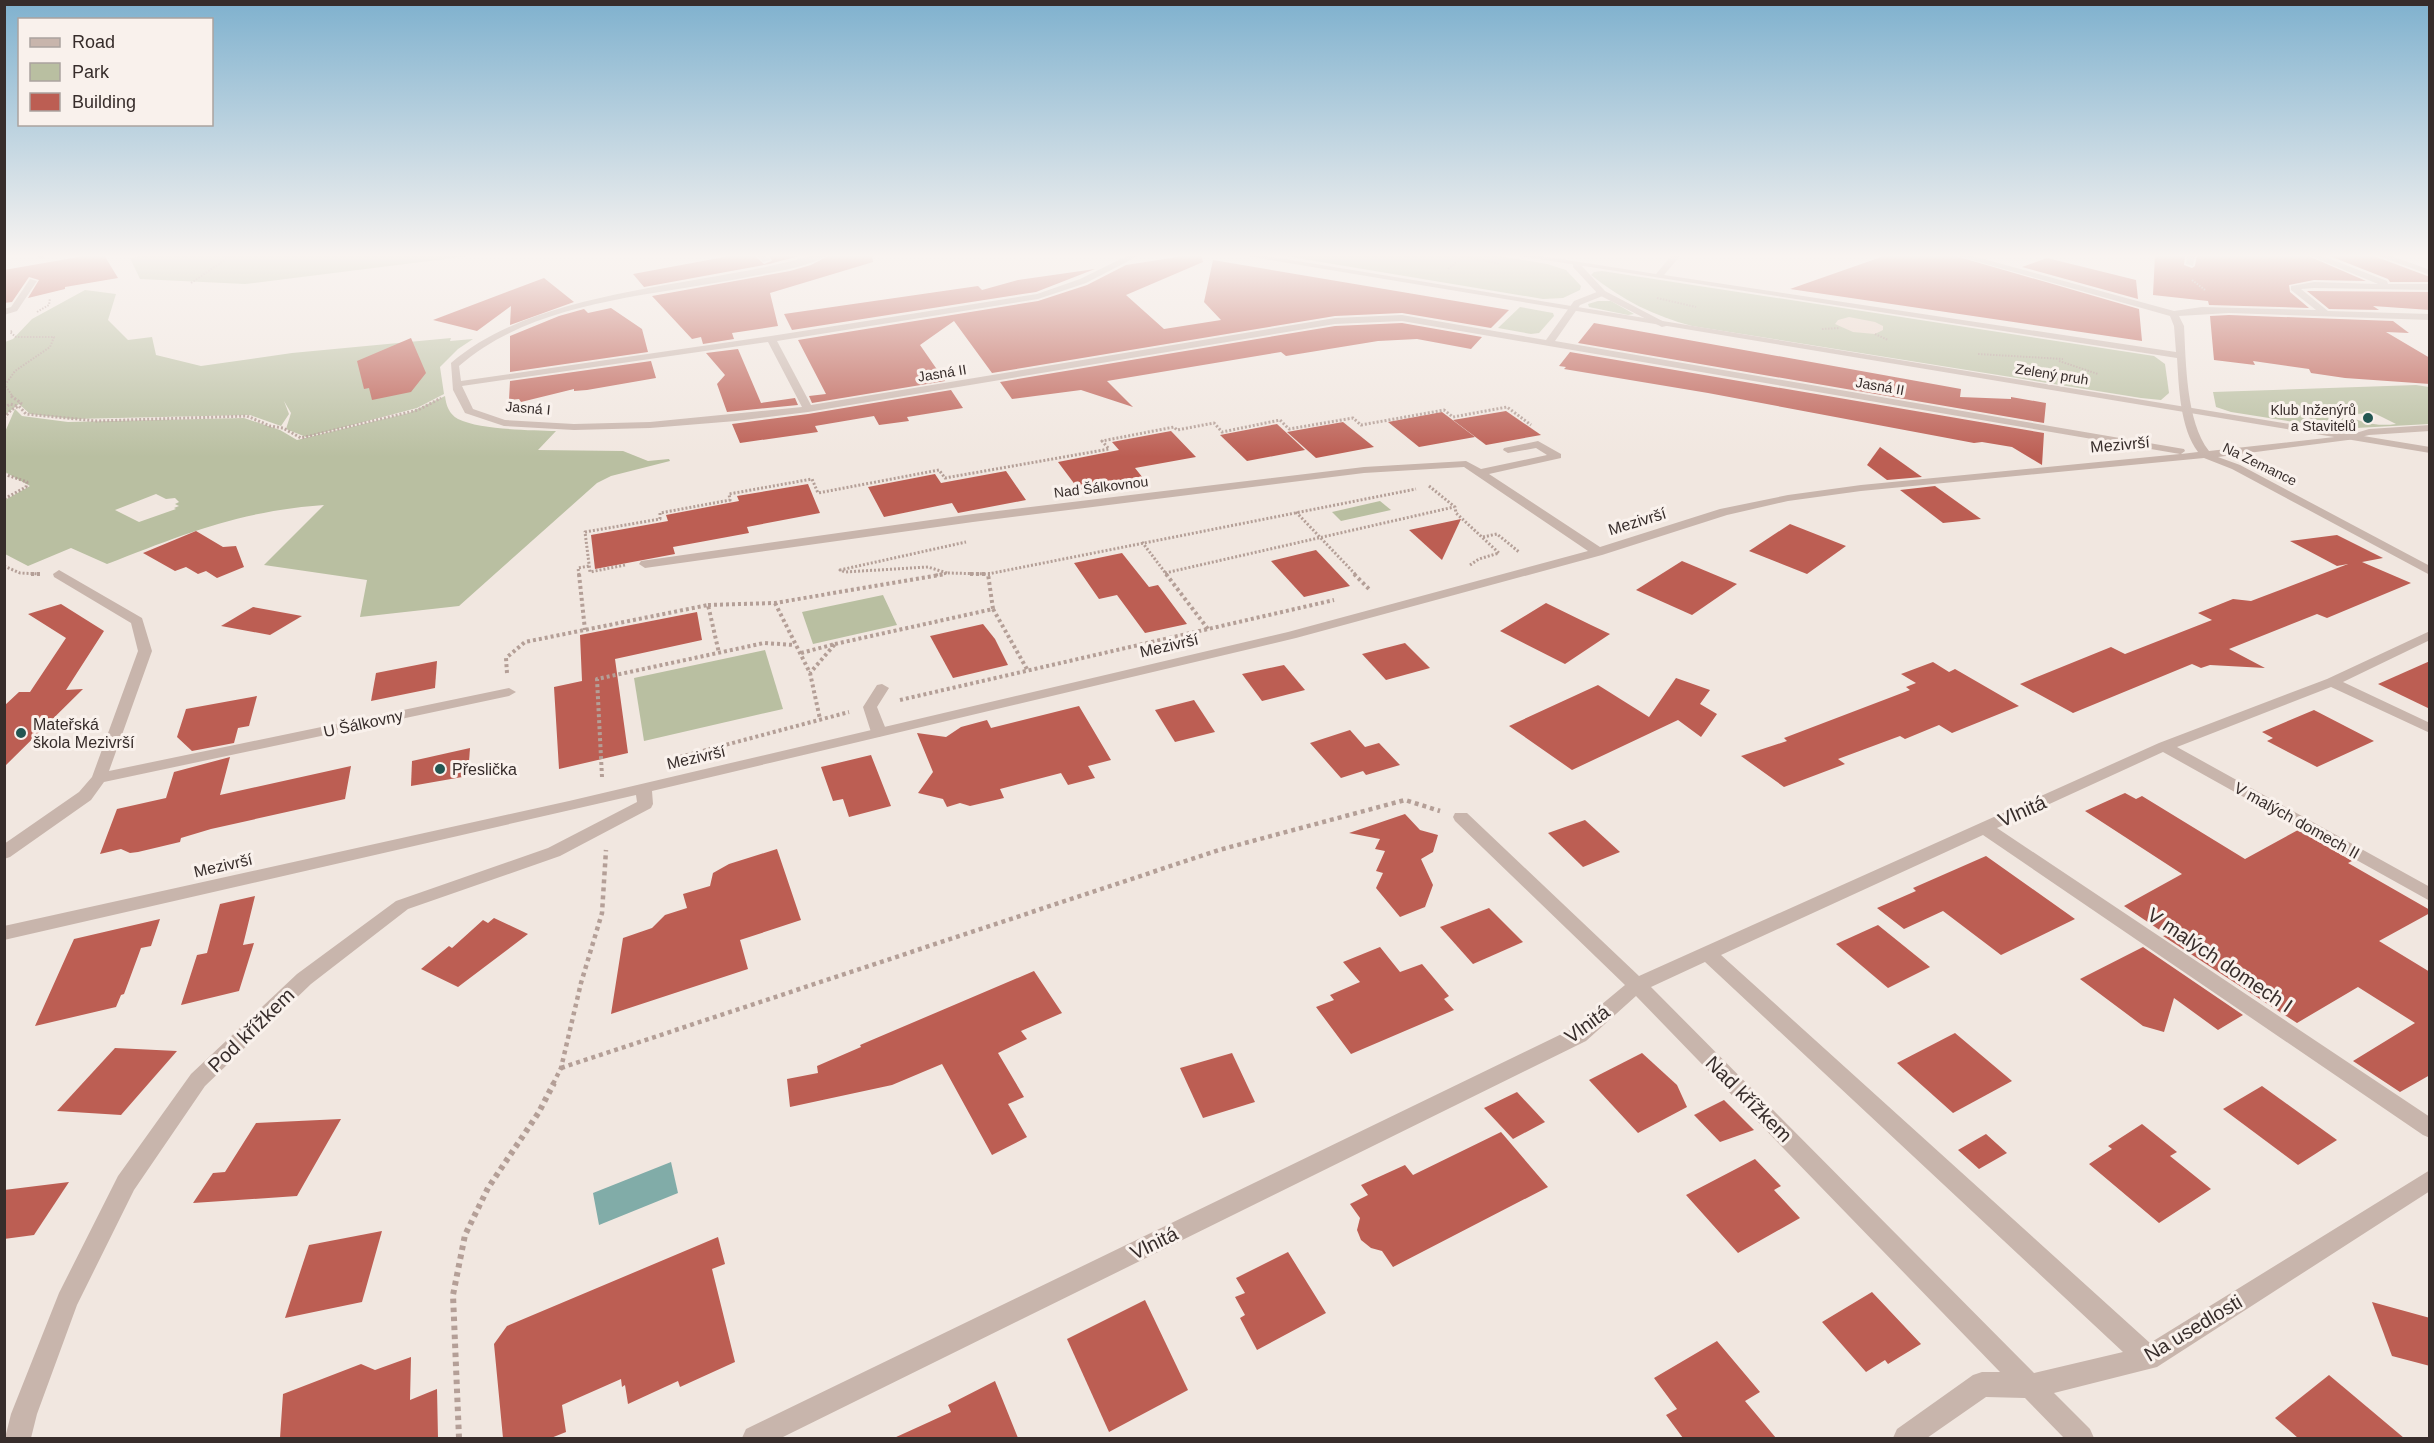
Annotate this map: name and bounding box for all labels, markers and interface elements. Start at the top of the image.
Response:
legend [18,18,213,126]
text: Road [72,32,115,52]
text: Park [72,62,110,82]
text: Building [72,92,136,112]
street label: Zelený pruh [2014,360,2090,388]
street label: Jasná II [917,361,967,385]
street label: Jasná II [1854,374,1906,398]
street label: Jasná I [505,398,551,418]
place label: Klub Inženýrů a Stavitelů [2270,402,2356,434]
marker: Klub Inženýrů a Stavitelů [2361,411,2375,425]
street label: Mezivrší [2090,433,2151,456]
street label: Na Zemance [2220,439,2300,489]
street label: Nad Šálkovnou [1053,473,1149,501]
street label: Mezivrší [1606,504,1669,538]
street label: Mezivrší [1138,630,1201,660]
street label: U Šálkovny [322,706,404,740]
place label: Mateřská škola Mezivrší [33,716,135,751]
marker: Mateřská škola Mezivrší [14,726,28,740]
street label: Mezivrší [665,742,728,772]
place label: Přeslička [452,761,517,778]
marker: Přeslička [433,762,447,776]
street label: V malých domech II [2231,779,2362,862]
street label: Vlnitá [1995,790,2050,831]
street label: Mezivrší [192,850,255,880]
street label: V malých domech I [2143,903,2297,1017]
street label: Pod křížkem [203,983,299,1077]
street label: Vlnitá [1560,1000,1614,1048]
street label: Nad křížkem [1702,1052,1796,1146]
street label: Vlnitá [1127,1222,1182,1264]
street label: Na usedlosti [2140,1290,2246,1366]

